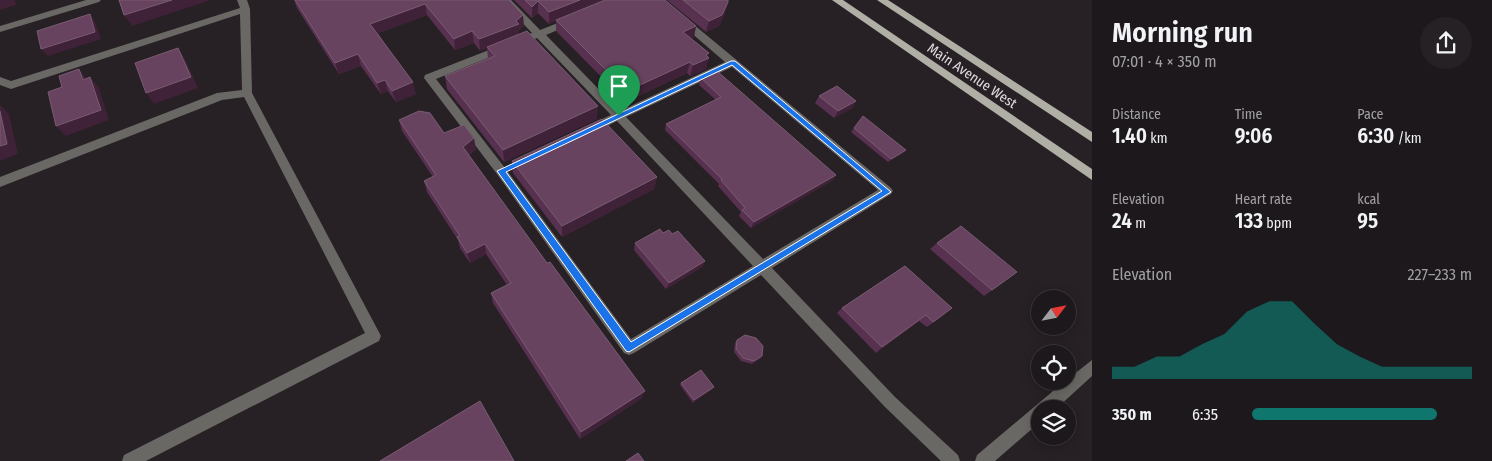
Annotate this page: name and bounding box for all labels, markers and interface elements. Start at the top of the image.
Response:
text: Morning run [1112,16,1253,49]
button: share [1420,17,1472,69]
street label: Main Avenue West [924,40,1020,112]
text: 07:01 · 4 × 350 m [1112,52,1216,71]
pin [598,65,640,116]
icon: arrive [605,72,633,100]
text: Distance [1112,106,1161,123]
text: Time [1235,106,1262,123]
text: Pace [1357,106,1383,123]
text: 1.40 [1112,123,1147,149]
text: 9:06 [1235,123,1272,149]
text: 6:30 [1357,123,1394,149]
text: km [1147,130,1168,147]
text: /km [1394,130,1422,147]
text: Elevation [1112,191,1165,208]
text: Heart rate [1235,191,1292,208]
text: kcal [1357,191,1380,208]
text: 24 [1112,208,1132,234]
text: 133 [1235,208,1263,234]
text: 95 [1357,208,1378,234]
text: m [1132,215,1146,232]
text: bpm [1263,215,1292,232]
text: Elevation [1112,265,1172,284]
text: 227–233 m [1407,265,1472,284]
north arrow [1031,290,1076,335]
map controls [1031,290,1076,445]
button: locate [1031,345,1076,390]
button: layers [1031,400,1076,445]
text: 350 m [1112,405,1152,424]
text: 6:35 [1192,405,1218,424]

